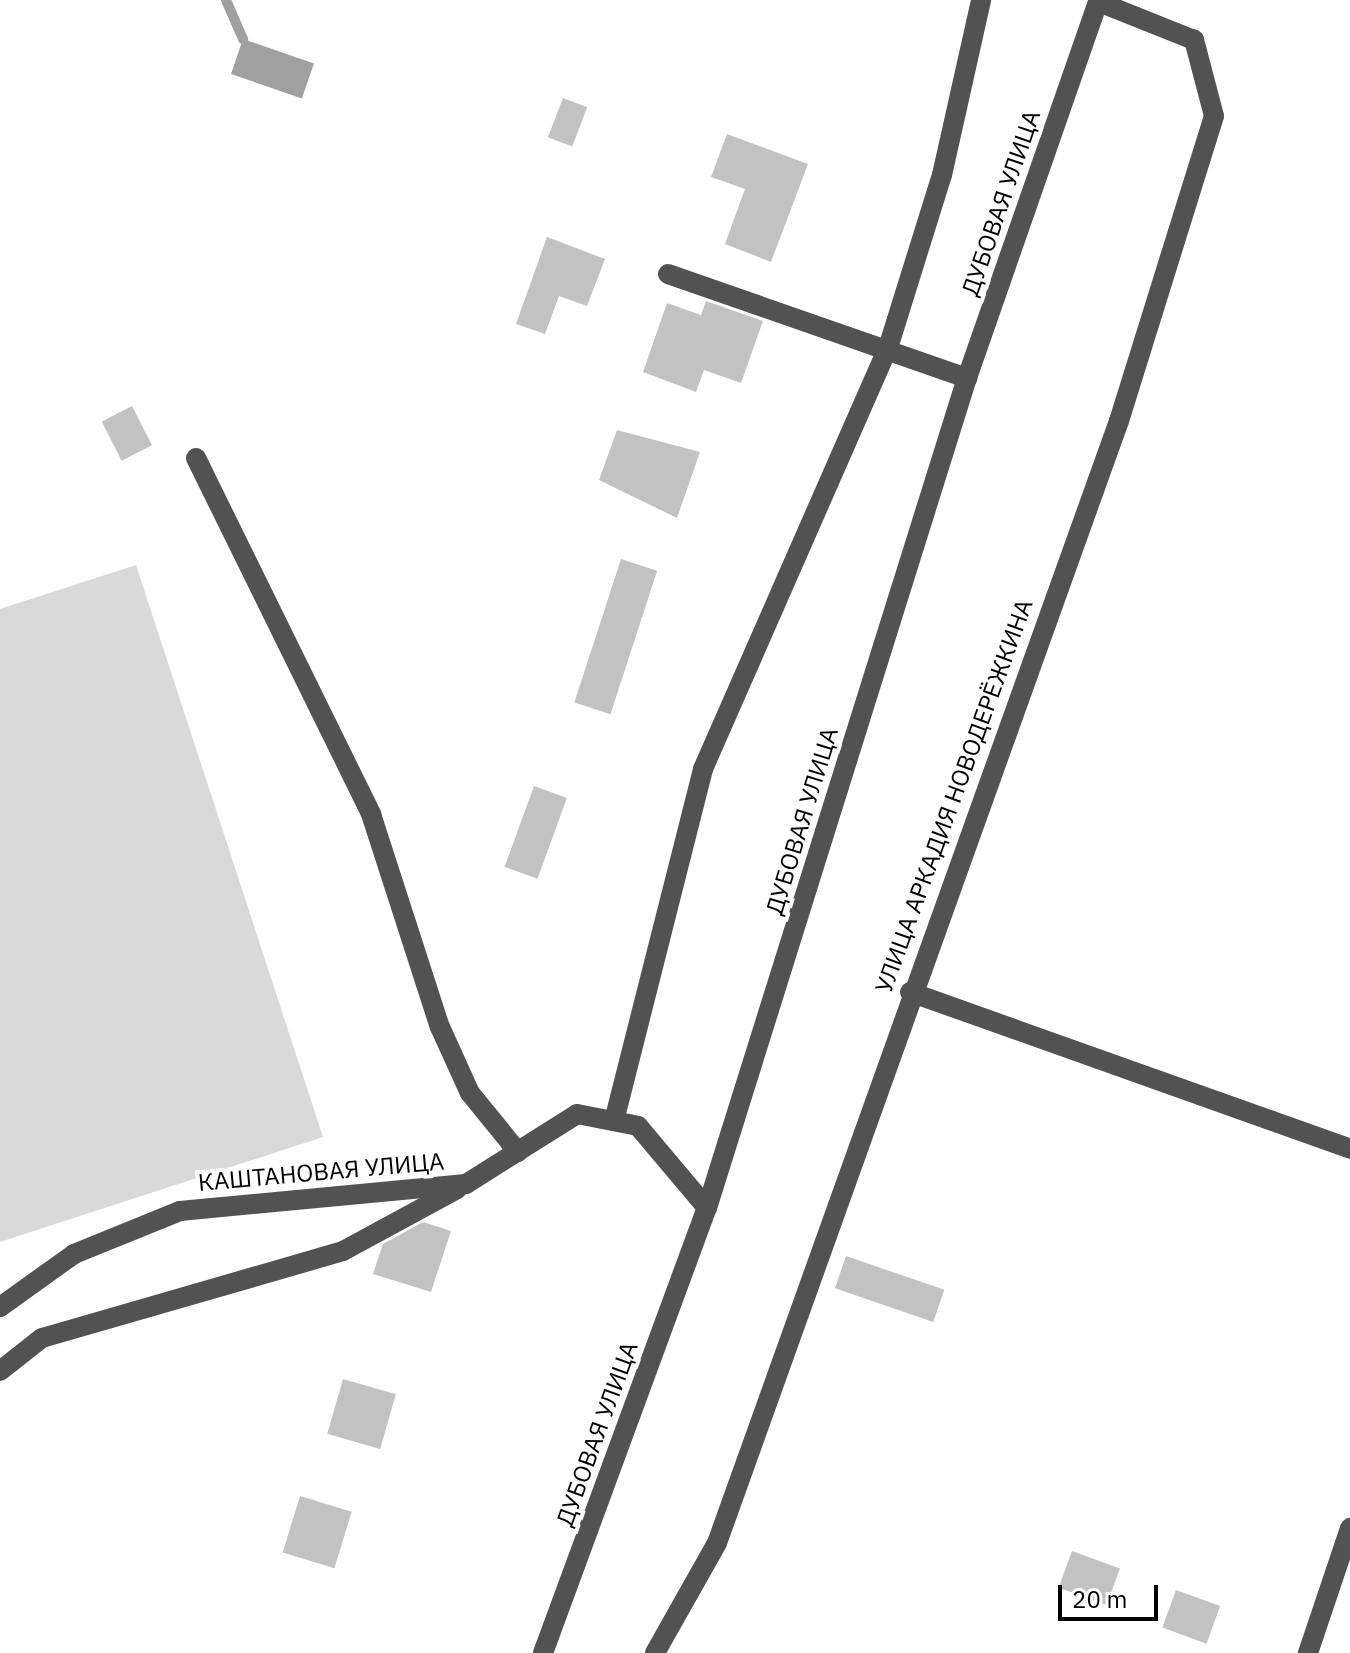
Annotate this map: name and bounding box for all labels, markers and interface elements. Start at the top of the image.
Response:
street label: ДУБОВАЯ УЛИЦА [956,106,1046,300]
street label: УЛИЦА АРКАДИЯ НОВОДЕРЁЖКИНА [869,595,1039,997]
street label: ДУБОВАЯ УЛИЦА [760,724,844,918]
street label: КАШТАНОВАЯ УЛИЦА [197,1147,445,1197]
street label: ДУБОВАЯ УЛИЦА [550,1338,644,1530]
scale bar [1062,1569,1162,1619]
text: 20 m [1072,1583,1127,1615]

